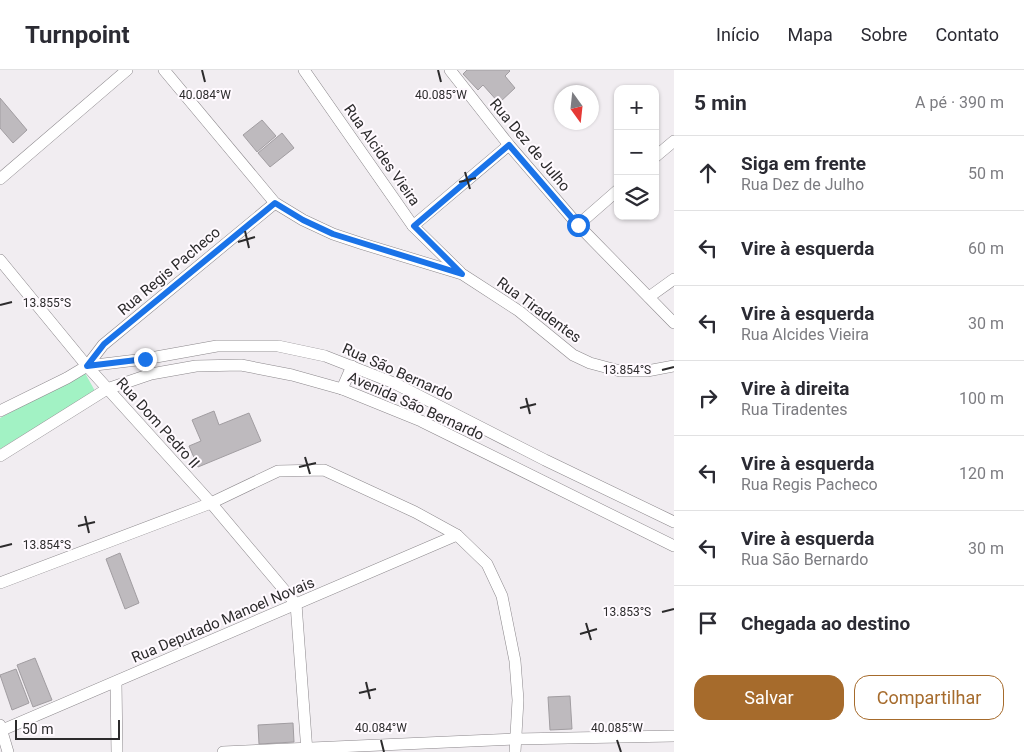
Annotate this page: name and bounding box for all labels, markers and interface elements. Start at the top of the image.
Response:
text: Turnpoint [25,21,130,49]
text: Início [716,24,759,45]
text: Mapa [787,24,833,45]
text: Sobre [861,24,907,45]
text: Contato [935,24,999,45]
north arrow [554,85,599,130]
map controls [614,85,659,220]
button: + [614,85,659,130]
text: 40.084°W [179,88,231,102]
text: 40.085°W [415,88,467,102]
text: 5 min [694,91,747,115]
text: A pé · 390 m [915,93,1004,112]
street label: Rua Dez de Julho [486,95,574,195]
street label: Rua Alcides Vieira [340,101,424,209]
button: − [614,130,659,175]
text: Siga em frente [741,152,866,175]
icon: ahead [694,159,722,187]
text: 50 m [968,164,1004,183]
button: layers [614,175,659,220]
text: Rua Dez de Julho [741,175,864,194]
route start [567,214,590,237]
street label: Rua Regis Pacheco [114,223,224,319]
icon: left [694,234,722,262]
text: Vire à esquerda [741,237,874,260]
text: 60 m [968,239,1004,258]
street label: Rua Tiradentes [493,273,585,347]
text: 13.855°S [23,296,71,310]
text: Vire à esquerda [741,302,874,325]
icon: left [694,309,722,337]
text: 30 m [968,314,1004,333]
text: Rua Alcides Vieira [741,325,869,344]
street label: Rua São Bernardo [340,339,456,405]
route end [134,348,157,371]
text: 13.854°S [603,363,651,377]
street label: Avenida São Bernardo [345,368,487,444]
street label: Rua Dom Pedro II [113,374,203,472]
text: Vire à direita [741,377,850,400]
icon: right [694,384,722,412]
text: 100 m [959,389,1004,408]
text: Rua Tiradentes [741,400,848,419]
text: Vire à esquerda [741,452,874,475]
icon: left [694,459,722,487]
text: 120 m [959,464,1004,483]
text: Rua Regis Pacheco [741,475,878,494]
text: Vire à esquerda [741,527,874,550]
icon: left [694,534,722,562]
text: 13.854°S [23,538,71,552]
text: 30 m [968,539,1004,558]
text: Rua São Bernardo [741,550,868,569]
street label: Rua Deputado Manoel Novais [129,573,317,667]
text: 13.853°S [603,605,651,619]
icon: arrive [694,609,722,637]
text: Chegada ao destino [741,612,910,635]
button: Salvar [694,675,844,720]
button: Compartilhar [854,675,1004,720]
scale bar [15,717,120,740]
text: 50 m [22,721,54,737]
text: 40.084°W [355,721,407,735]
text: 40.085°W [591,721,643,735]

